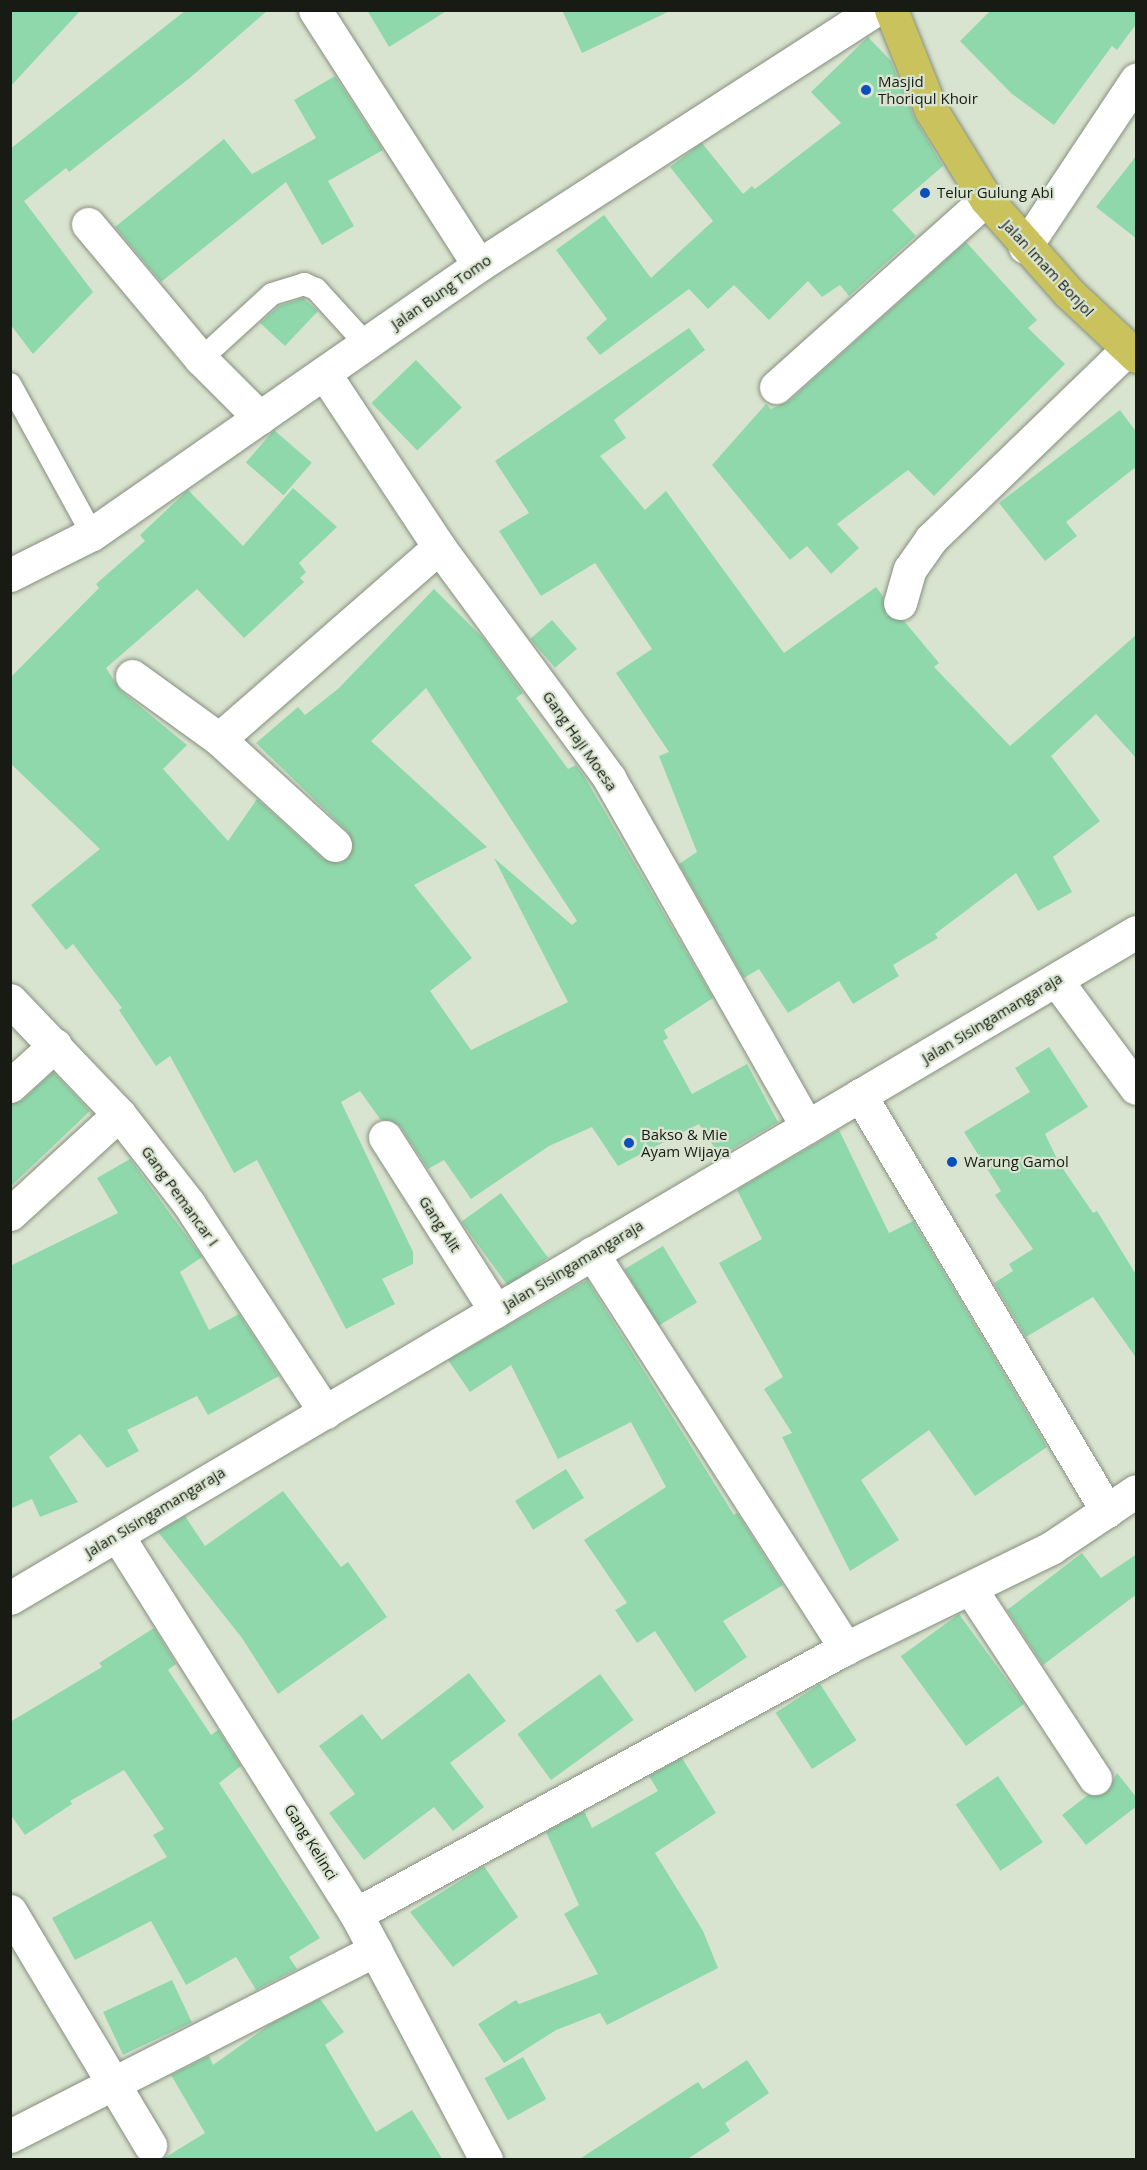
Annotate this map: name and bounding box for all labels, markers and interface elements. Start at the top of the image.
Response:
place label: Masjid Thoriqul Khoir [878,72,978,107]
marker: Masjid Thoriqul Khoir [859,83,873,97]
place label: Telur Gulung Abi [937,184,1053,202]
marker: Telur Gulung Abi [918,186,932,200]
street label: Jalan Imam Bonjol [998,216,1098,320]
street label: Jalan Bung Tomo [388,251,494,333]
street label: Gang Haji Moesa [539,688,621,794]
street label: Jalan Sisingamangaraja [918,969,1066,1067]
place label: Bakso & Mie Ayam Wijaya [641,1125,730,1160]
marker: Bakso & Mie Ayam Wijaya [622,1136,636,1150]
street label: Gang Pemancar I [138,1143,222,1249]
place label: Warung Gamol [964,1153,1069,1171]
marker: Warung Gamol [945,1155,959,1169]
street label: Gang Alit [415,1193,465,1255]
street label: Jalan Sisingamangaraja [499,1216,647,1314]
street label: Jalan Sisingamangaraja [81,1463,229,1561]
street label: Gang Kelinci [281,1801,341,1883]

